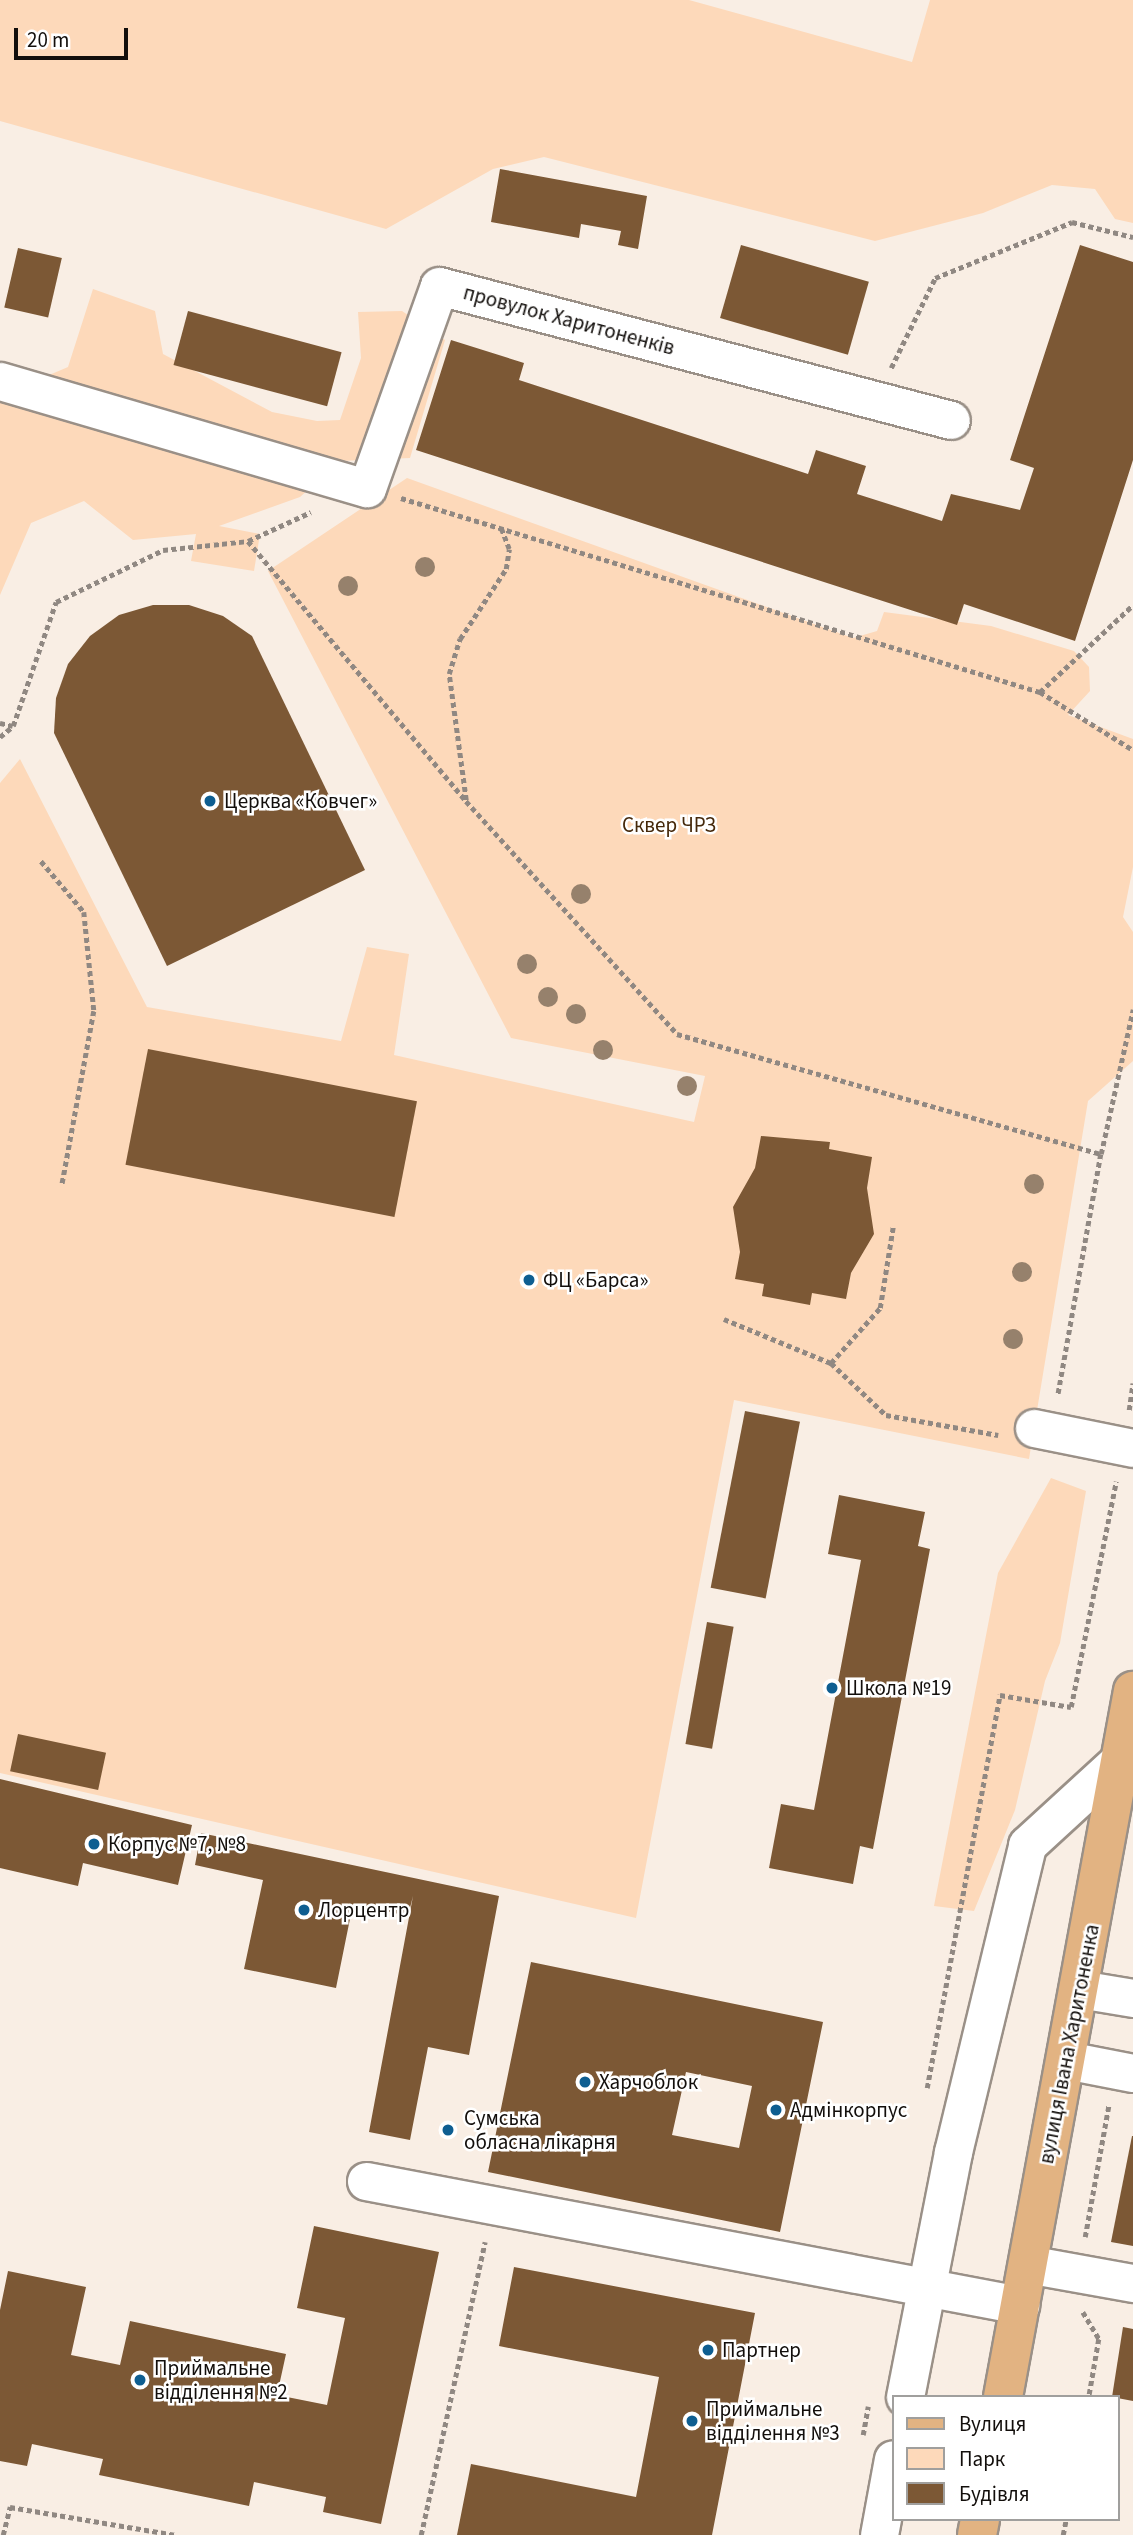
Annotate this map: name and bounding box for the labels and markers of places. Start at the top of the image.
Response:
place label: Церква «Ковчег» [224,788,377,814]
marker: Церква «Ковчег» [202,793,218,809]
place label: ФЦ «Барса» [543,1267,648,1293]
marker: ФЦ «Барса» [521,1272,537,1288]
place label: Школа №19 [846,1675,951,1701]
marker: Школа №19 [824,1680,840,1696]
place label: Корпус №7, №8 [108,1831,246,1857]
marker: Корпус №7, №8 [86,1836,102,1852]
place label: Лорцентр [318,1897,410,1923]
marker: Лорцентр [296,1902,312,1918]
place label: Харчоблок [599,2069,698,2095]
marker: Харчоблок [577,2074,593,2090]
place label: Адмінкорпус [790,2097,907,2123]
marker: Адмінкорпус [768,2102,784,2118]
place label: Сумська обласна лікарня [464,2105,616,2155]
marker: Сумська обласна лікарня [438,2120,458,2140]
place label: Партнер [722,2337,801,2363]
marker: Партнер [700,2342,716,2358]
place label: Приймальне відділення №2 [154,2355,288,2405]
marker: Приймальне відділення №2 [132,2372,148,2388]
place label: Приймальне відділення №3 [706,2396,840,2446]
marker: Приймальне відділення №3 [684,2413,700,2429]

